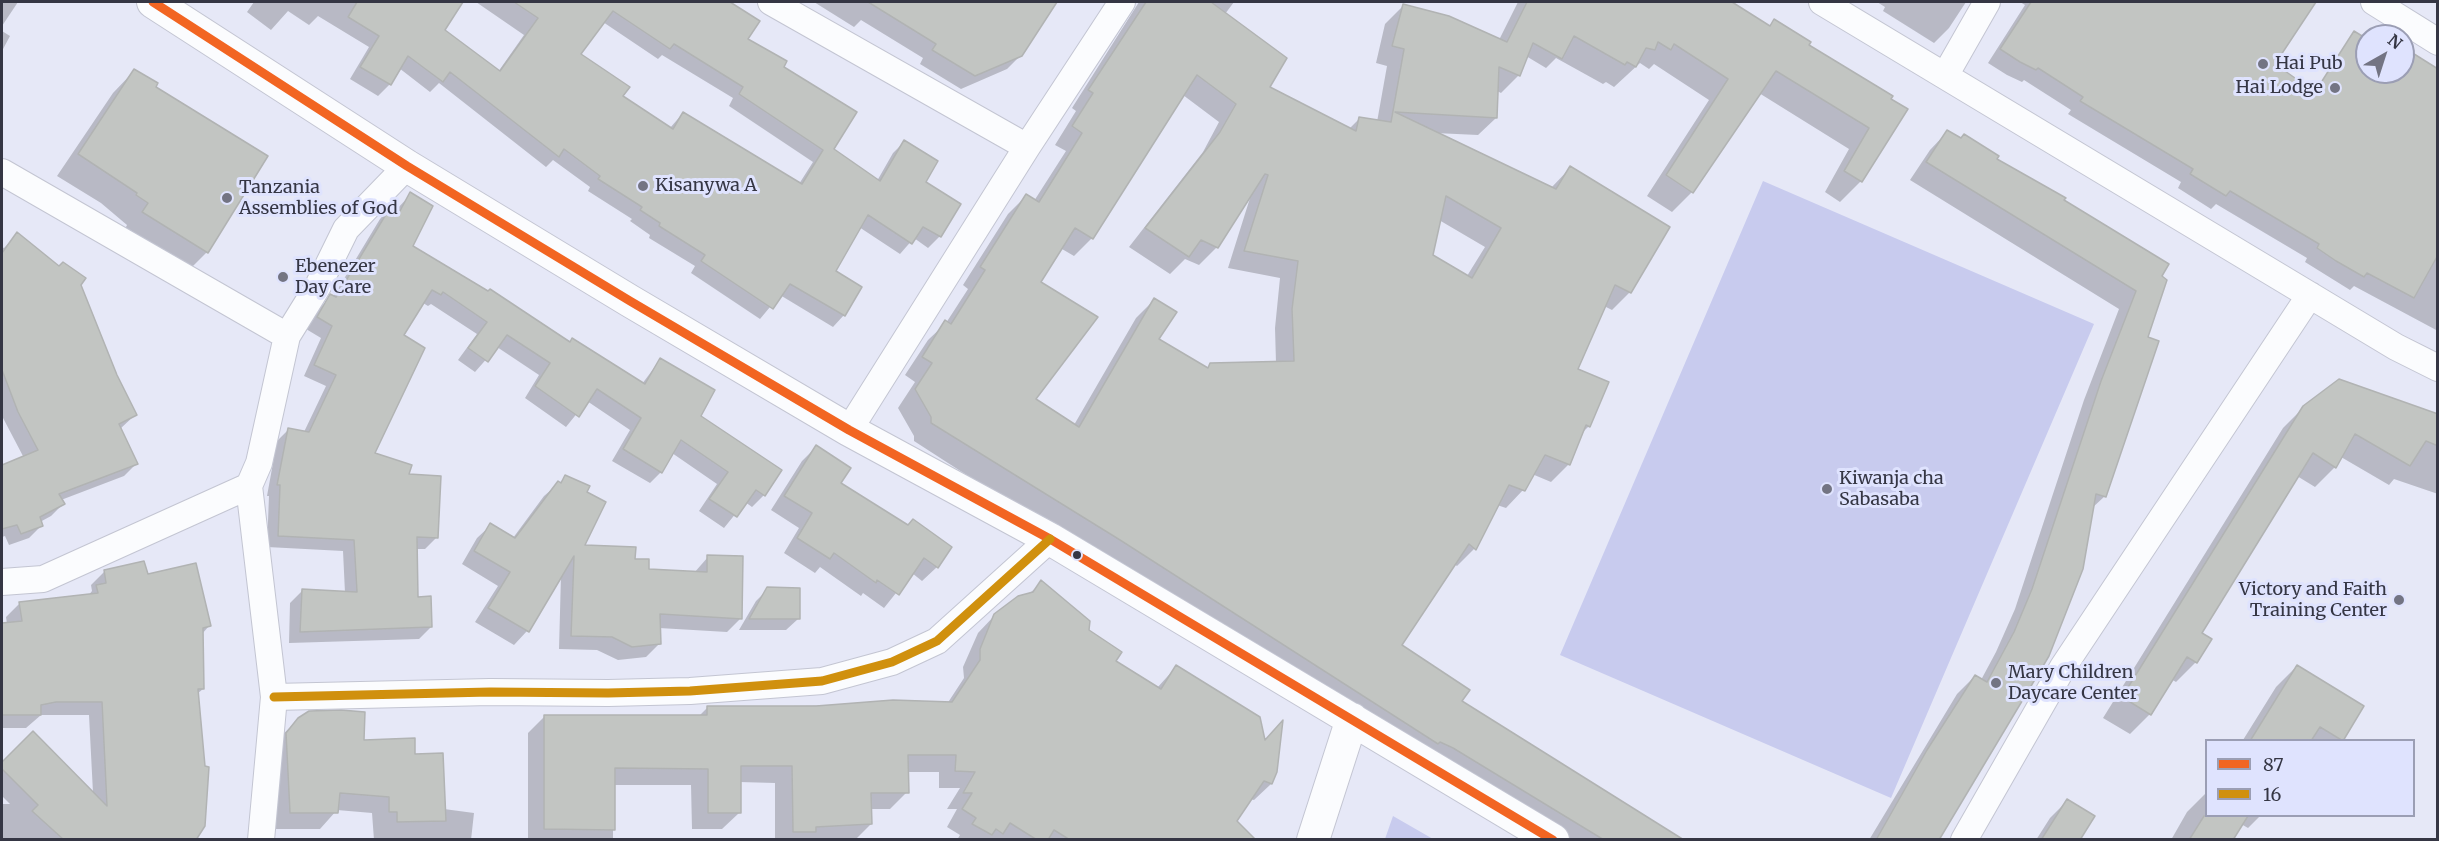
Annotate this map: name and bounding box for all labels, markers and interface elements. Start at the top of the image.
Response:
north arrow [2355,24,2415,84]
text: N [2384,30,2406,53]
place label: Hai Pub [2275,53,2343,75]
marker: Hai Pub [2256,57,2270,71]
place label: Hai Lodge [2236,77,2323,99]
marker: Hai Lodge [2328,81,2342,95]
place label: Kisanywa A [655,175,757,197]
place label: Tanzania Assemblies of God [239,177,398,219]
marker: Kisanywa A [636,179,650,193]
marker: Tanzania Assemblies of God [220,191,234,205]
place label: Ebenezer Day Care [295,256,376,298]
marker: Ebenezer Day Care [276,270,290,284]
place label: Kiwanja cha Sabasaba [1839,468,1944,510]
marker: Kiwanja cha Sabasaba [1820,482,1834,496]
unlabelled marker [1071,549,1083,561]
place label: Victory and Faith Training Center [2239,579,2387,622]
marker: Victory and Faith Training Center [2392,593,2406,607]
place label: Mary Children Daycare Center [2008,662,2138,704]
marker: Mary Children Daycare Center [1989,676,2003,690]
legend [2205,739,2415,817]
text: 87 [2263,753,2284,776]
text: 16 [2263,783,2281,806]

